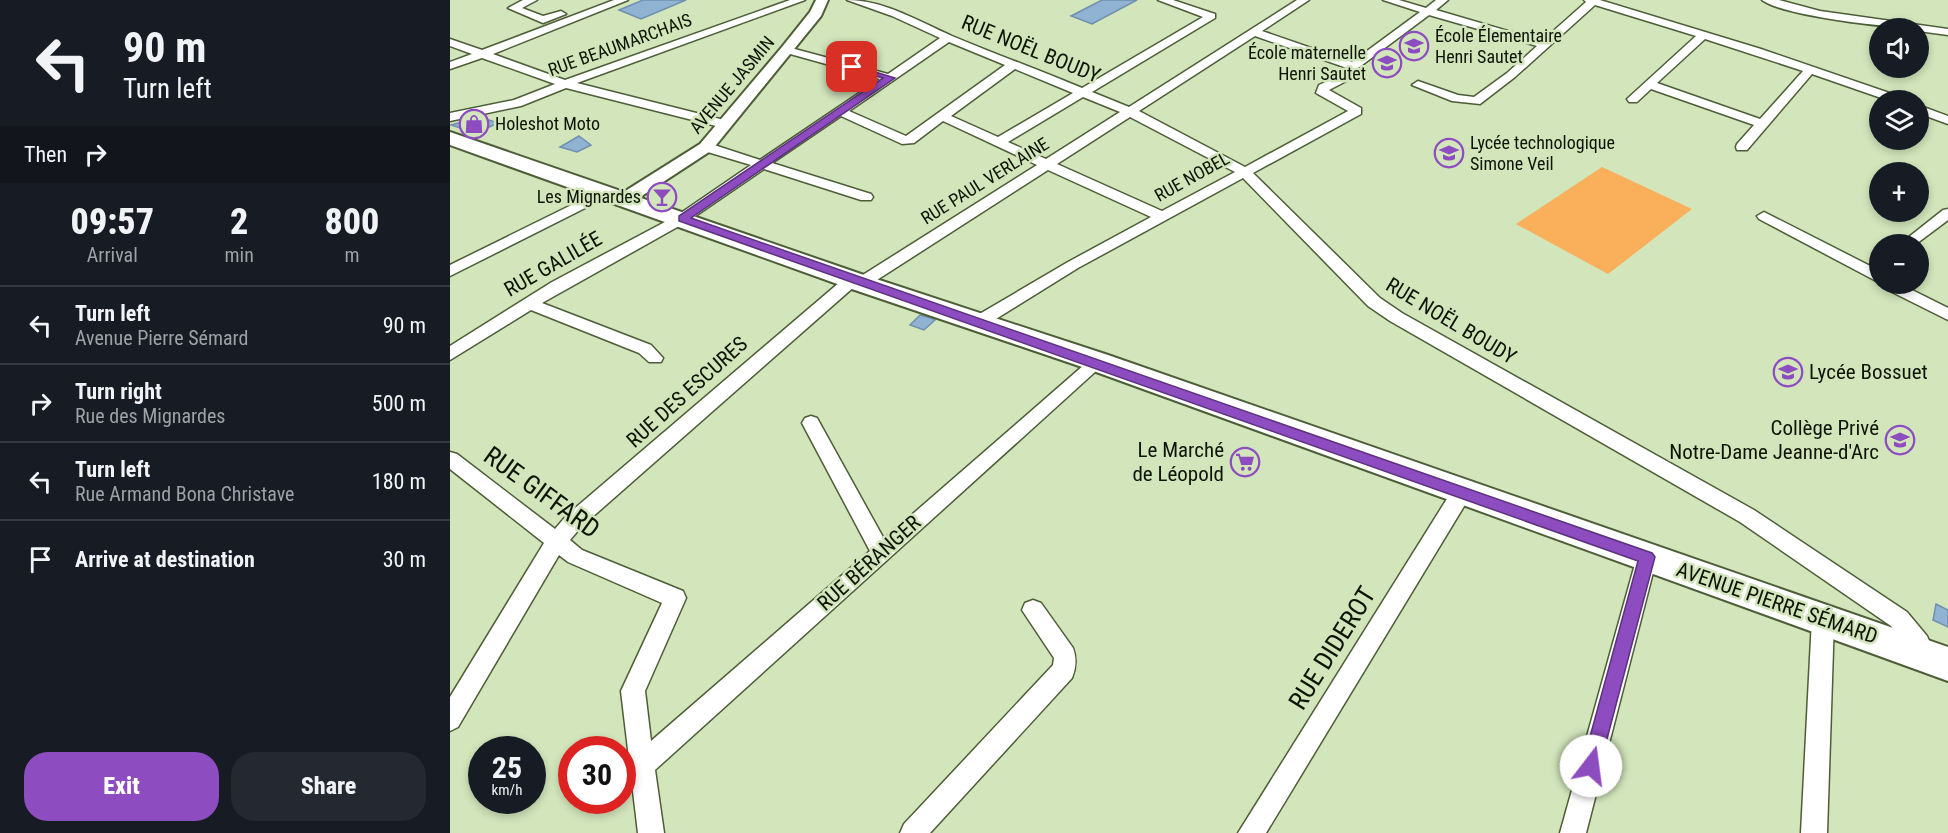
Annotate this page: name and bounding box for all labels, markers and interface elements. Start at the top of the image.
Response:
street label: RUE BEAUMARCHAIS [545,9,694,80]
street label: RUE NOËL BOUDY [958,10,1104,88]
map controls [1869,18,1929,294]
button: sound [1869,18,1929,78]
text: 90 m [123,23,206,72]
icon: left [24,24,102,102]
place label: École Élementaire Henri Sautet [1435,25,1562,67]
school or university icon: École Élementaire Henri Sautet [1398,30,1430,62]
street label: AVENUE JASMIN [685,32,778,138]
pin [826,41,877,92]
place label: École maternelle Henri Sautet [1248,42,1366,84]
school or university icon: École maternelle Henri Sautet [1371,47,1403,79]
icon: arrive [835,50,868,83]
text: Turn left [123,73,212,105]
button: layers [1869,90,1929,150]
shop icon: Holeshot Moto [458,108,490,140]
place label: Holeshot Moto [495,113,600,134]
place label: Lycée technologique Simone Veil [1470,132,1615,174]
street label: RUE PAUL VERLAINE [917,133,1053,228]
school or university icon: Lycée technologique Simone Veil [1433,137,1465,169]
icon: right [79,138,112,171]
text: Then [24,142,67,167]
street label: RUE NOBEL [1151,147,1233,206]
button: + [1869,162,1929,222]
bar icon: Les Mignardes [646,181,678,213]
place label: Les Mignardes [537,186,641,207]
text: 09:57 [71,201,154,243]
text: 2 [230,201,248,243]
text: 800 [324,201,379,243]
street label: RUE GALILÉE [500,226,606,302]
button: − [1869,234,1929,294]
text: Arrival [87,243,138,267]
text: min [225,243,254,267]
text: m [344,243,359,267]
street label: RUE NOËL BOUDY [1382,273,1520,369]
text: Turn left [75,301,150,326]
icon: left [24,309,57,342]
text: 90 m [383,313,426,338]
text: Avenue Pierre Sémard [75,326,248,350]
street label: RUE DES ESCURES [622,332,752,452]
school or university icon: Lycée Bossuet [1772,356,1804,388]
place label: Lycée Bossuet [1809,360,1928,384]
text: Turn right [75,379,162,404]
icon: right [24,387,57,420]
text: 500 m [372,391,426,416]
text: Rue des Mignardes [75,404,225,428]
place label: Collège Privé Notre-Dame Jeanne-d'Arc [1669,416,1879,464]
school or university icon: Collège Privé Notre-Dame Jeanne-d'Arc [1884,424,1916,456]
place label: Le Marché de Léopold [1132,438,1224,486]
street label: RUE GIFFARD [478,440,606,544]
supermarket icon: Le Marché de Léopold [1229,446,1261,478]
text: Turn left [75,457,150,482]
icon: left [24,465,57,498]
text: 180 m [372,469,426,494]
text: Rue Armand Bona Christave [75,482,294,506]
street label: RUE BÉRANGER [813,510,925,616]
icon: arrive [24,543,57,576]
text: Arrive at destination [75,547,255,572]
text: 30 m [383,547,426,572]
street label: AVENUE PIERRE SÉMARD [1673,557,1881,649]
street label: RUE DIDEROT [1282,581,1382,715]
position arrow [1559,734,1623,798]
speed limit sign: 30 [558,736,636,814]
text: 25 [492,750,522,785]
button: Exit [24,752,219,821]
button: Share [231,752,426,821]
text: km/h [492,781,522,799]

